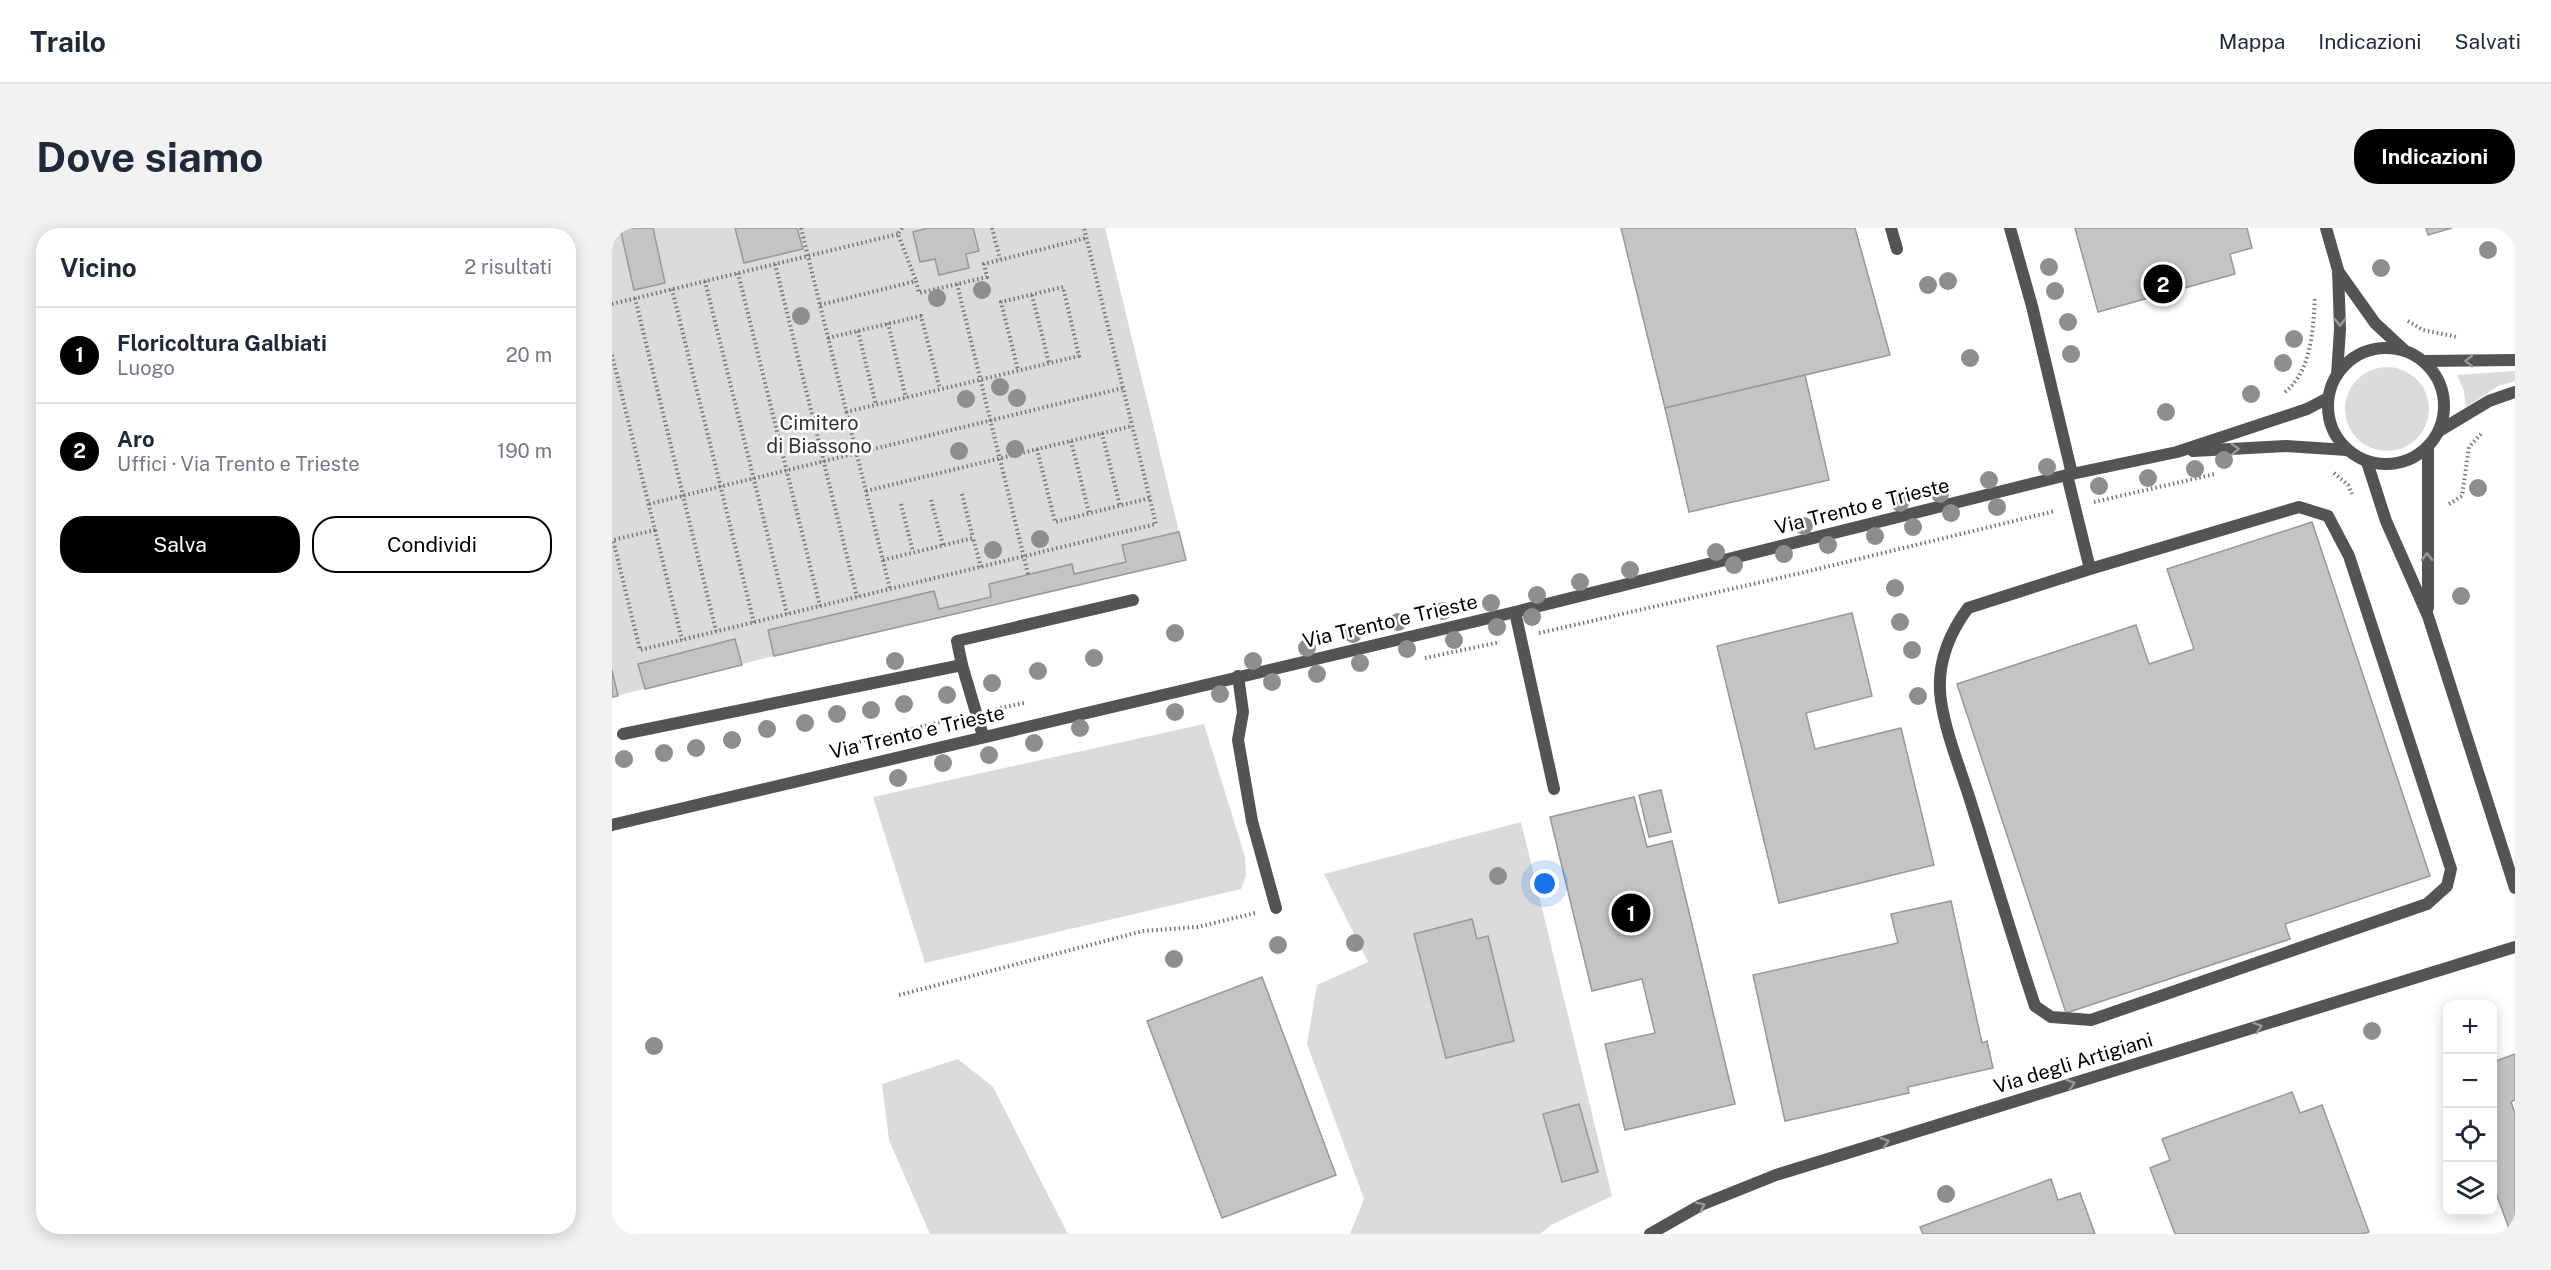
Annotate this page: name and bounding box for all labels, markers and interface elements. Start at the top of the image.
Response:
text: Trailo [30,25,106,58]
text: Mappa [2219,29,2285,54]
text: Indicazioni [2318,29,2422,54]
text: Salvati [2455,29,2521,54]
button: Indicazioni [2354,129,2515,184]
text: Dove siamo [36,132,263,181]
text: Vicino [60,252,137,283]
text: 2 risultati [464,255,552,279]
pin: 2 [2144,262,2182,306]
one-way arrow [2333,318,2346,327]
text: Floricoltura Galbiati [117,330,327,356]
text: 1 [75,343,84,367]
text: 20 m [506,343,552,367]
one-way arrow [2465,355,2474,367]
text: Luogo [117,356,175,380]
park label: Cimitero di Biassono [766,411,872,458]
text: Aro [117,426,155,452]
text: 2 [73,439,86,463]
text: 190 m [497,439,552,463]
one-way arrow [2231,442,2240,455]
text: Uffici · Via Trento e Trieste [117,452,360,476]
street label: Via Trento e Trieste [1772,473,1952,539]
button: Salva [60,516,300,573]
button: Condividi [312,516,552,573]
one-way arrow [2421,553,2434,562]
street label: Via Trento e Trieste [1300,589,1480,653]
street label: Via Trento e Trieste [827,700,1007,764]
your location [1530,869,1559,898]
pin: 1 [1612,890,1650,936]
map controls [2443,1000,2497,1216]
button: + [2443,1000,2497,1054]
one-way arrow [2252,1022,2263,1034]
street label: Via degli Artigiani [1991,1027,2155,1099]
button: − [2443,1054,2497,1108]
one-way arrow [2065,1079,2076,1091]
button: locate [2443,1108,2497,1162]
one-way arrow [1879,1137,1890,1149]
button: layers [2443,1162,2497,1216]
one-way arrow [1695,1202,1706,1214]

